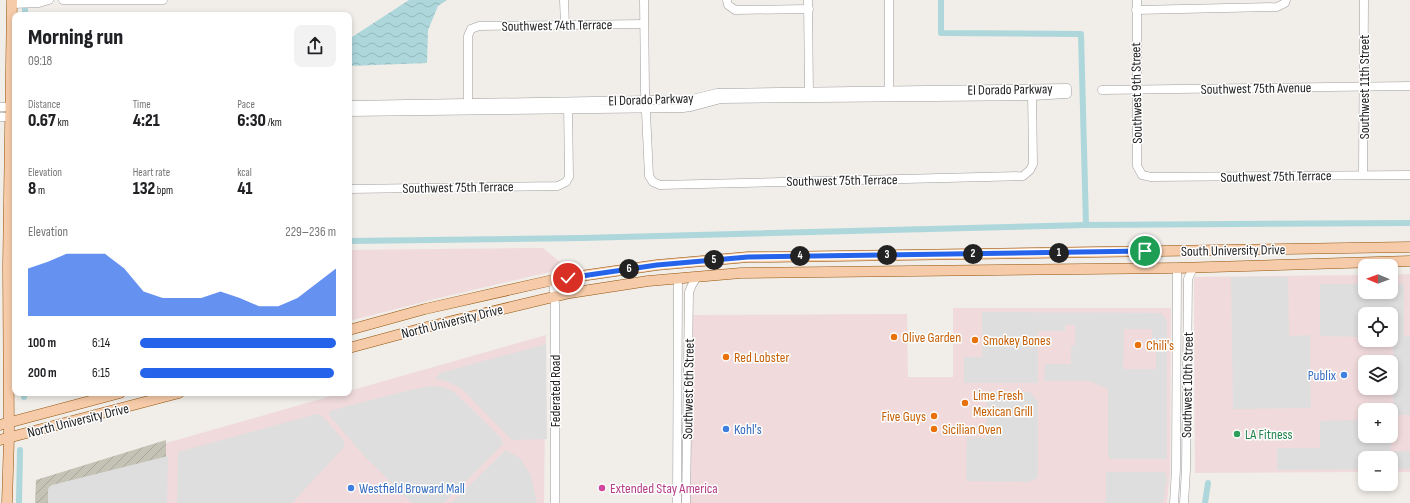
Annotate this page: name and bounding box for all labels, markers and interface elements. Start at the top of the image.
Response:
street label: Southwest 74th Terrace [501,16,613,35]
text: Morning run [28,24,123,51]
button: share [294,25,336,67]
street label: Southwest 11th Street [1356,35,1373,139]
street label: Southwest 9th Street [1127,42,1146,144]
text: 09:18 [28,53,52,69]
street label: Southwest 75th Avenue [1200,79,1312,98]
street label: El Dorado Parkway [967,80,1053,99]
street label: El Dorado Parkway [608,89,694,109]
text: Distance [28,98,60,111]
text: Time [133,98,151,111]
text: Pace [237,98,255,111]
text: 0.67 [28,111,56,131]
text: 4:21 [133,111,160,131]
text: 6:30 [237,111,266,131]
text: km [56,116,69,129]
text: /km [266,116,282,129]
text: Elevation [28,166,62,179]
text: Heart rate [133,166,170,179]
text: kcal [237,166,252,179]
street label: Southwest 75th Terrace [1220,167,1332,186]
street label: Southwest 75th Terrace [786,171,898,190]
street label: Southwest 75th Terrace [402,178,514,197]
text: 8 [28,179,36,199]
text: 132 [133,179,155,199]
text: 41 [237,179,253,199]
text: m [36,184,45,197]
text: bpm [155,184,173,197]
text: Elevation [28,224,68,240]
text: 229–236 m [285,224,336,240]
pin [1128,234,1162,268]
icon: arrive [1134,240,1156,262]
street label: South University Drive [1181,241,1285,260]
pin: 1 [1049,243,1069,263]
pin: 2 [963,244,983,264]
pin: 3 [877,245,897,265]
pin: 4 [790,246,810,266]
text: 1 [1057,246,1061,259]
text: 2 [971,247,975,260]
text: 3 [885,248,889,261]
text: 4 [797,249,803,262]
pin: 5 [704,250,724,270]
text: 5 [712,253,716,266]
pin: 6 [619,259,639,279]
north arrow [1358,259,1398,299]
map controls [1358,259,1398,491]
pin [551,261,585,295]
text: 6 [626,262,632,275]
icon: check [557,267,579,289]
street label: North University Drive [400,301,505,342]
button: locate [1358,307,1398,347]
place label: Olive Garden [902,329,961,346]
marker: Olive Garden [889,332,899,342]
place label: Smokey Bones [983,332,1051,349]
street label: Southwest 10th Street [1178,332,1197,438]
text: 100 m [28,335,56,351]
text: 6:14 [92,335,110,351]
marker: Smokey Bones [970,335,980,345]
place label: Chili's [1146,337,1174,354]
street label: Southwest 6th Street [679,338,698,440]
marker: Chili's [1133,340,1143,350]
place label: Red Lobster [734,349,789,366]
marker: Red Lobster [721,352,731,362]
street label: Federated Road [547,355,564,427]
button: layers [1358,355,1398,395]
text: 200 m [28,365,57,381]
text: 6:15 [92,365,110,381]
place label: Publix [1308,367,1337,384]
marker: Publix [1339,370,1349,380]
place label: Lime Fresh Mexican Grill [973,387,1033,420]
marker: Lime Fresh Mexican Grill [960,398,970,408]
street label: North University Drive [26,400,131,441]
button: + [1358,403,1398,443]
place label: Five Guys [881,408,926,425]
marker: Five Guys [929,411,939,421]
place label: Kohl's [734,421,762,438]
place label: Sicilian Oven [942,421,1002,438]
marker: Kohl's [721,424,731,434]
marker: Sicilian Oven [929,424,939,434]
place label: LA Fitness [1245,426,1292,443]
marker: LA Fitness [1232,429,1242,439]
button: − [1358,451,1398,491]
place label: Westfield Broward Mall [359,480,465,497]
place label: Extended Stay America [610,480,718,497]
marker: Westfield Broward Mall [346,483,356,493]
marker: Extended Stay America [597,483,607,493]

